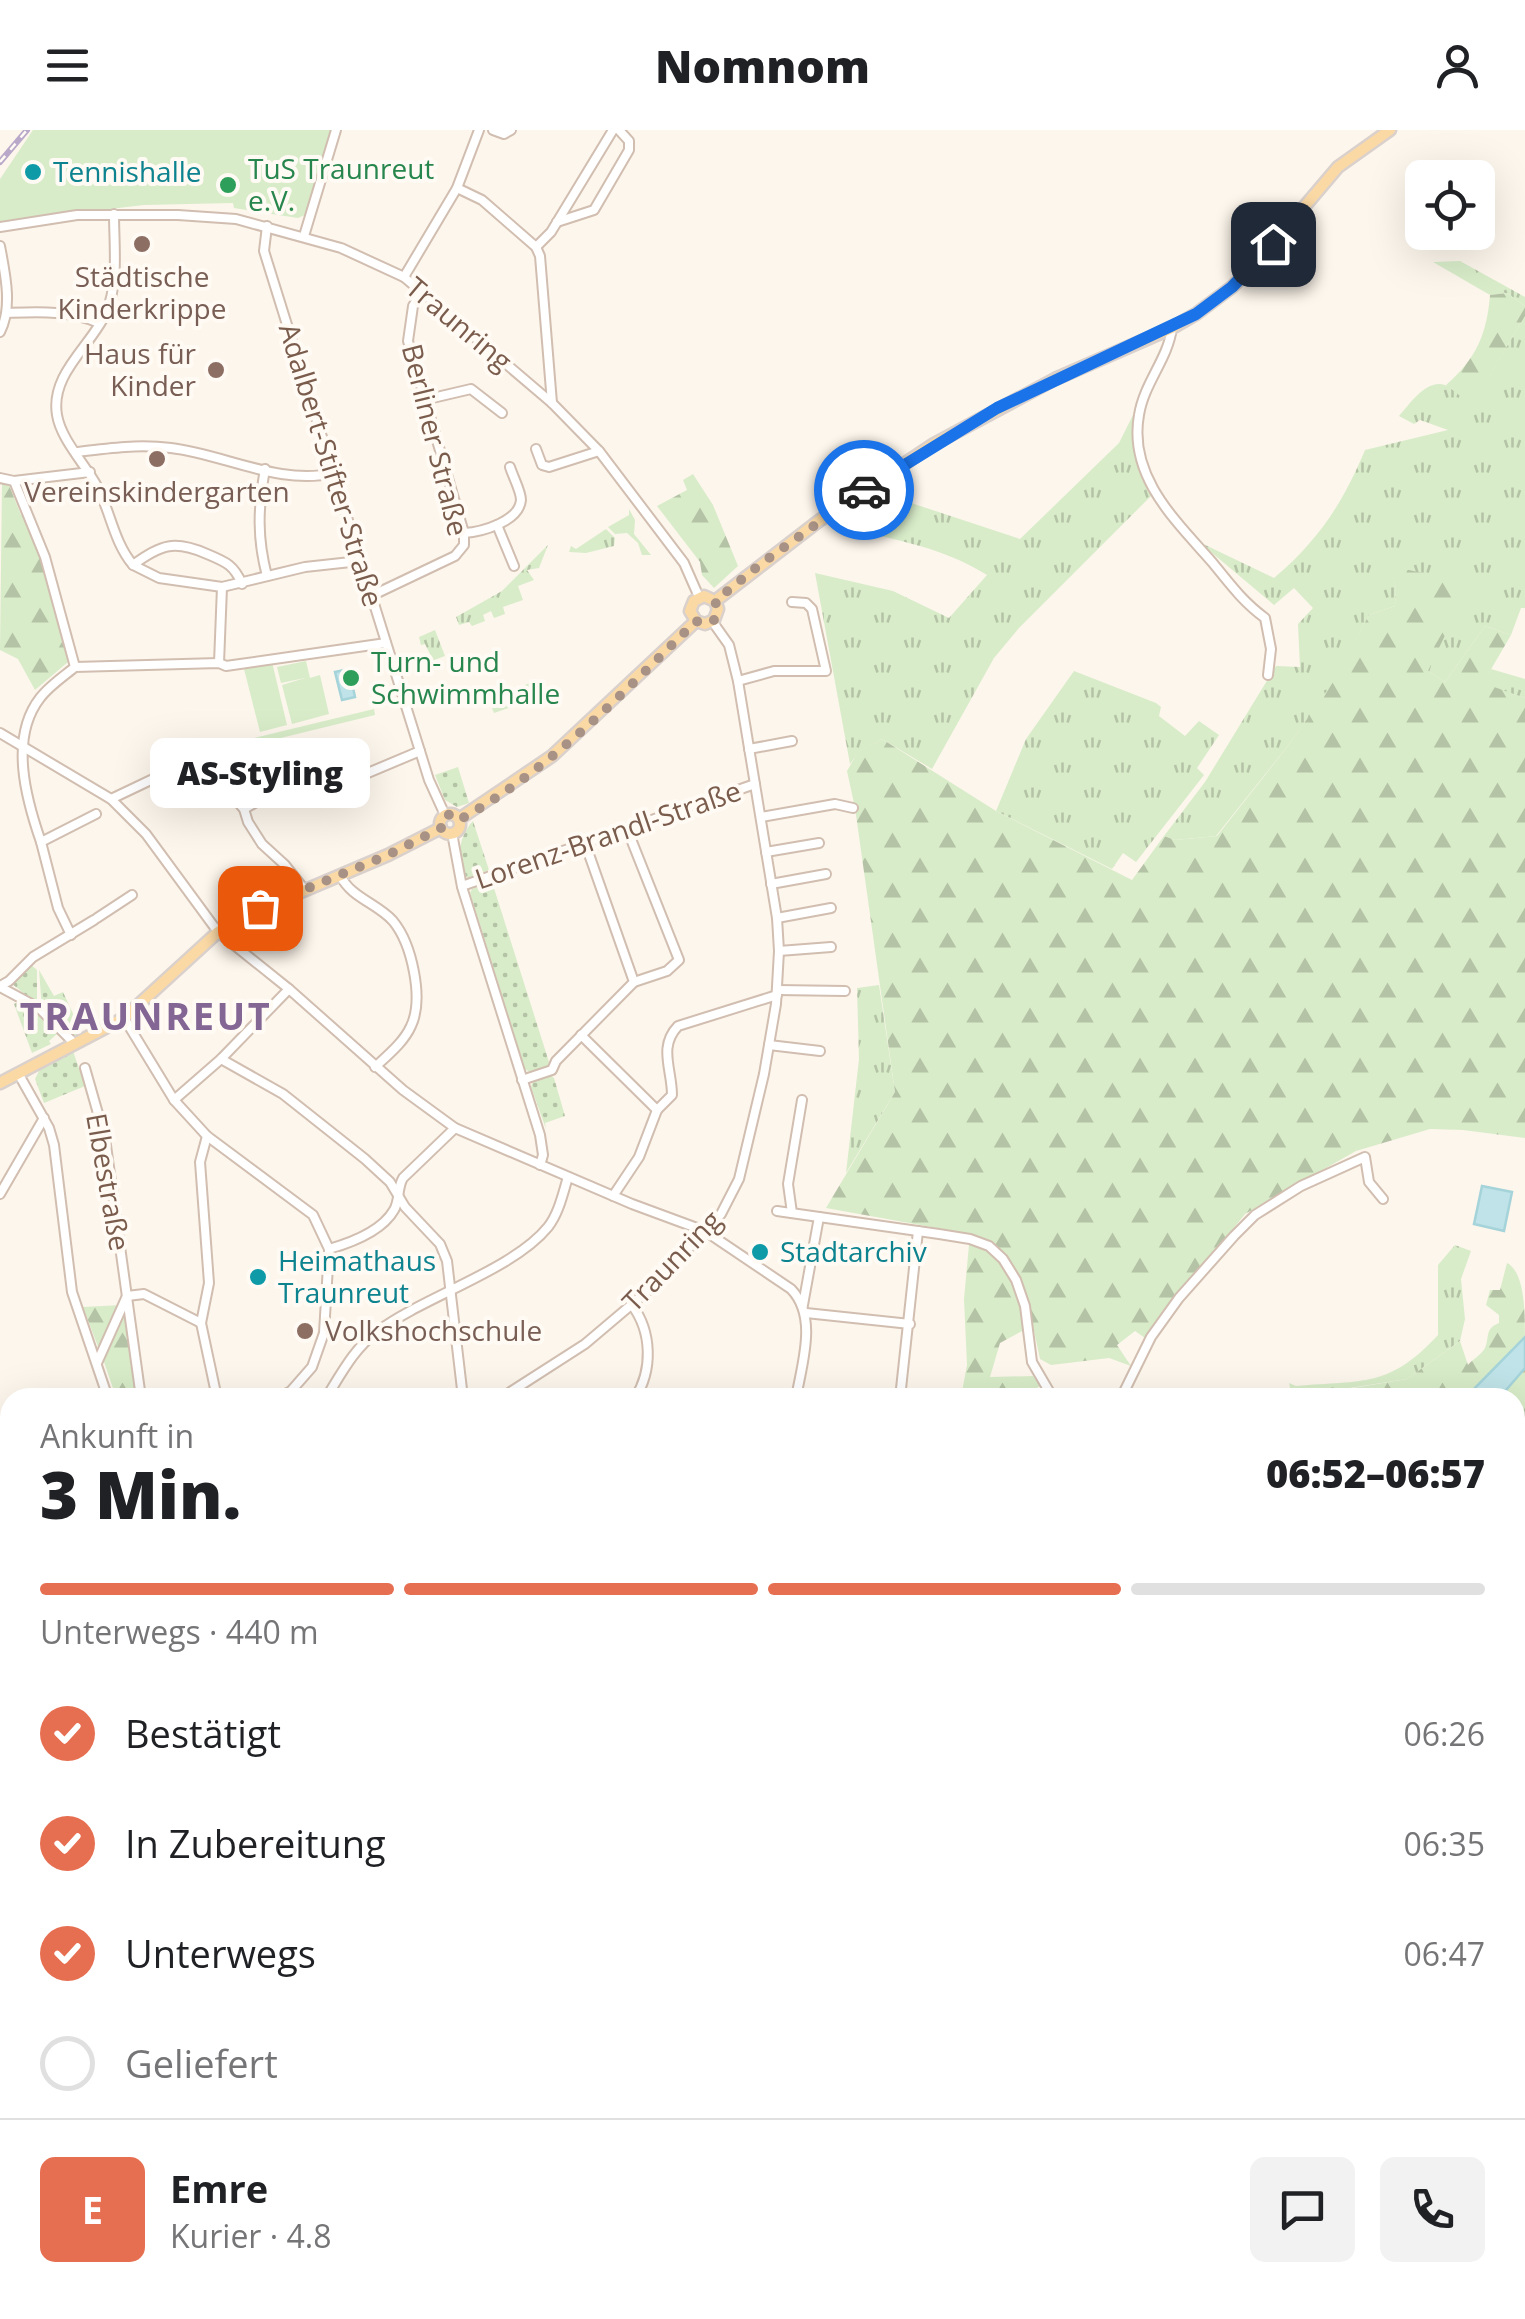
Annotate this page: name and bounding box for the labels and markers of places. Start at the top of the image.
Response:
place label: TuS Traunreut e.V. [248,149,434,219]
place label: Tennishalle [53,152,202,190]
marker: Tennishalle [22,161,44,183]
marker: TuS Traunreut e.V. [217,174,239,196]
pin [1231,202,1316,287]
marker: Städtische Kinderkrippe [131,233,153,255]
place label: Städtische Kinderkrippe [58,257,226,327]
place label: Haus für Kinder [84,334,197,404]
marker: Haus für Kinder [205,359,227,381]
marker: Vereinskindergarten [146,448,168,470]
place label: Vereinskindergarten [24,472,290,510]
place label: Turn- und Schwimmhalle [371,642,560,712]
marker: Turn- und Schwimmhalle [340,667,362,689]
callout: AS-Styling [150,738,370,808]
pin [218,866,303,951]
place label: Stadtarchiv [780,1232,927,1270]
place label: Heimathaus Traunreut [278,1241,436,1311]
marker: Stadtarchiv [749,1241,771,1263]
marker: Heimathaus Traunreut [247,1266,269,1288]
place label: Volkshochschule [325,1311,542,1349]
marker: Volkshochschule [294,1320,316,1342]

